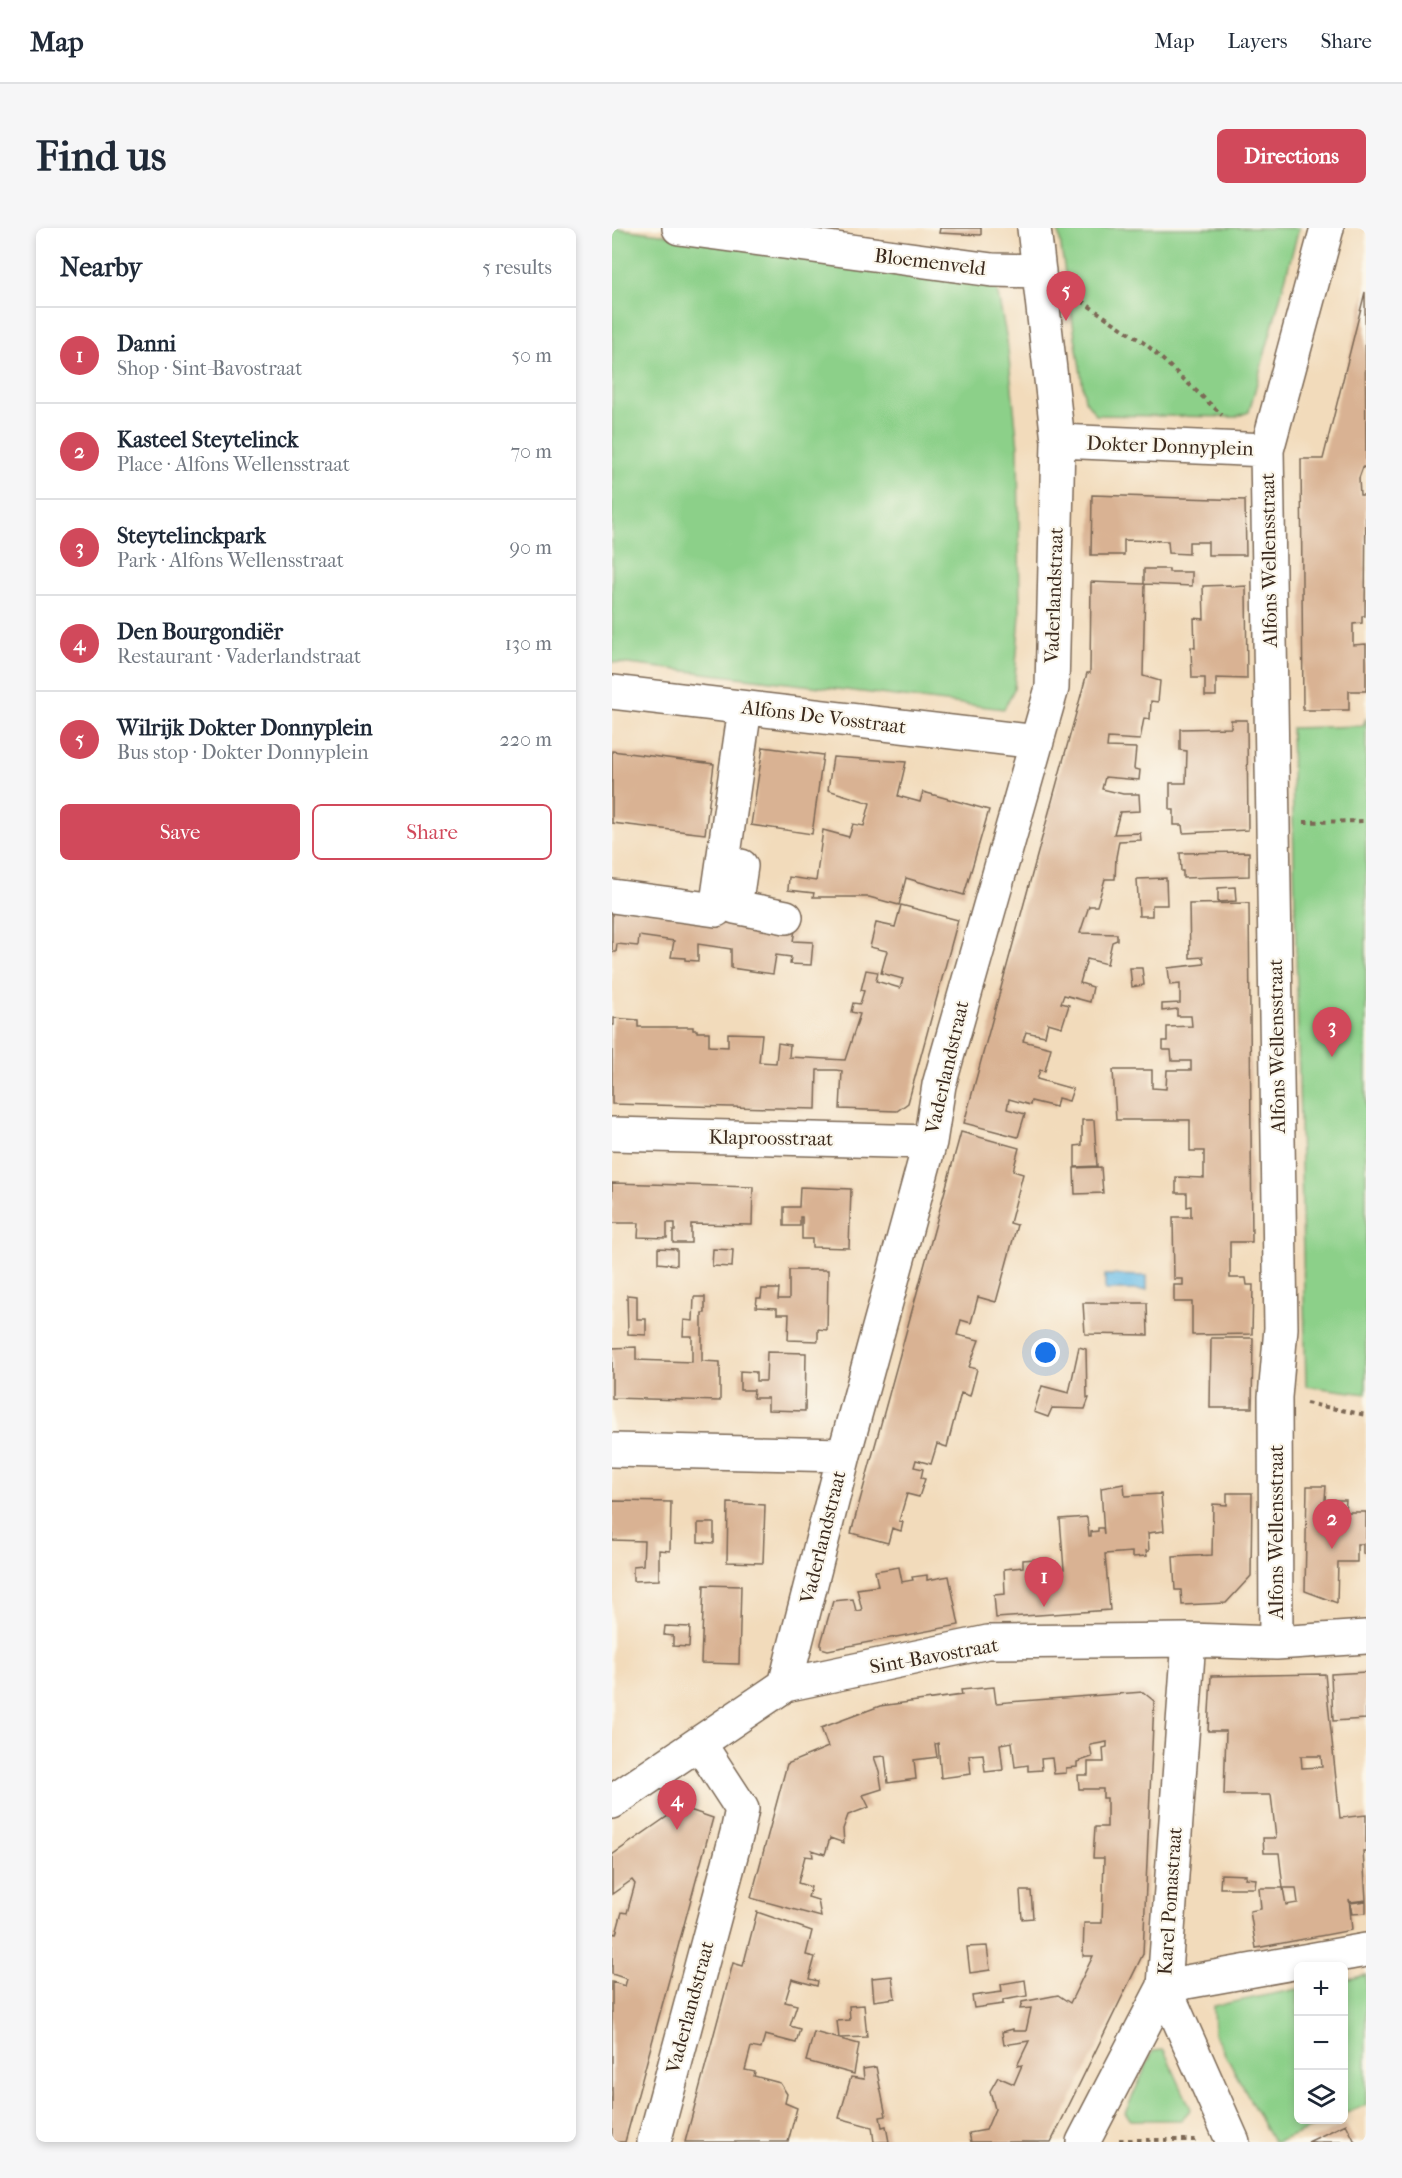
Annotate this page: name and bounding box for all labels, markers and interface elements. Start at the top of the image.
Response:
text: Map [30,25,84,58]
text: Map [1154,29,1195,53]
text: Layers [1228,29,1287,53]
text: Share [1320,29,1372,53]
button: Directions [1217,129,1366,183]
text: Find us [36,132,166,181]
street label: Bloemenveld [873,244,988,280]
text: Nearby [60,252,142,283]
text: 5 results [482,256,552,279]
pin: 5 [1046,272,1086,321]
text: Danni [117,331,176,357]
text: 1 [76,344,83,367]
text: 50 m [511,344,552,367]
text: Shop · Sint-Bavostraat [117,357,302,380]
text: Kasteel Steytelinck [117,427,298,453]
street label: Dokter Donnyplein [1086,432,1254,460]
text: 2 [74,440,85,463]
text: 70 m [510,440,552,463]
text: Place · Alfons Wellensstraat [117,453,350,476]
street label: Alfons Wellensstraat [1256,473,1282,648]
text: Steytelinckpark [117,523,266,549]
street label: Vaderlandstraat [1040,527,1068,664]
text: 3 [75,536,84,559]
text: 90 m [510,536,552,559]
text: Park · Alfons Wellensstraat [117,549,344,572]
text: Den Bourgondiër [117,619,283,645]
text: 4 [74,632,85,655]
text: 130 m [505,632,552,655]
text: Restaurant · Vaderlandstraat [117,645,361,668]
street label: Alfons De Vosstraat [739,695,908,739]
text: Wilrijk Dokter Donnyplein [117,715,373,741]
text: 5 [75,728,84,751]
text: 220 m [499,728,552,751]
text: Bus stop · Dokter Donnyplein [117,741,369,764]
button: Save [60,804,300,860]
button: Share [312,804,552,860]
street label: Alfons Wellensstraat [1264,959,1290,1134]
street label: Vaderlandstraat [920,998,974,1137]
pin: 3 [1312,1008,1352,1057]
street label: Klaproosstraat [708,1125,834,1151]
your location [1031,1338,1060,1367]
street label: Alfons Wellensstraat [1265,1445,1288,1620]
street label: Vaderlandstraat [795,1468,851,1607]
pin: 2 [1312,1500,1352,1549]
pin: 1 [1024,1558,1064,1607]
street label: Sint-Bavostraat [868,1633,1000,1679]
pin: 4 [658,1780,696,1830]
street label: Karel Pomastraat [1153,1826,1187,1976]
street label: Vaderlandstraat [661,1938,719,2077]
map controls [1294,1962,1348,2124]
button: + [1294,1962,1348,2016]
button: − [1294,2016,1348,2070]
button: layers [1294,2070,1348,2124]

